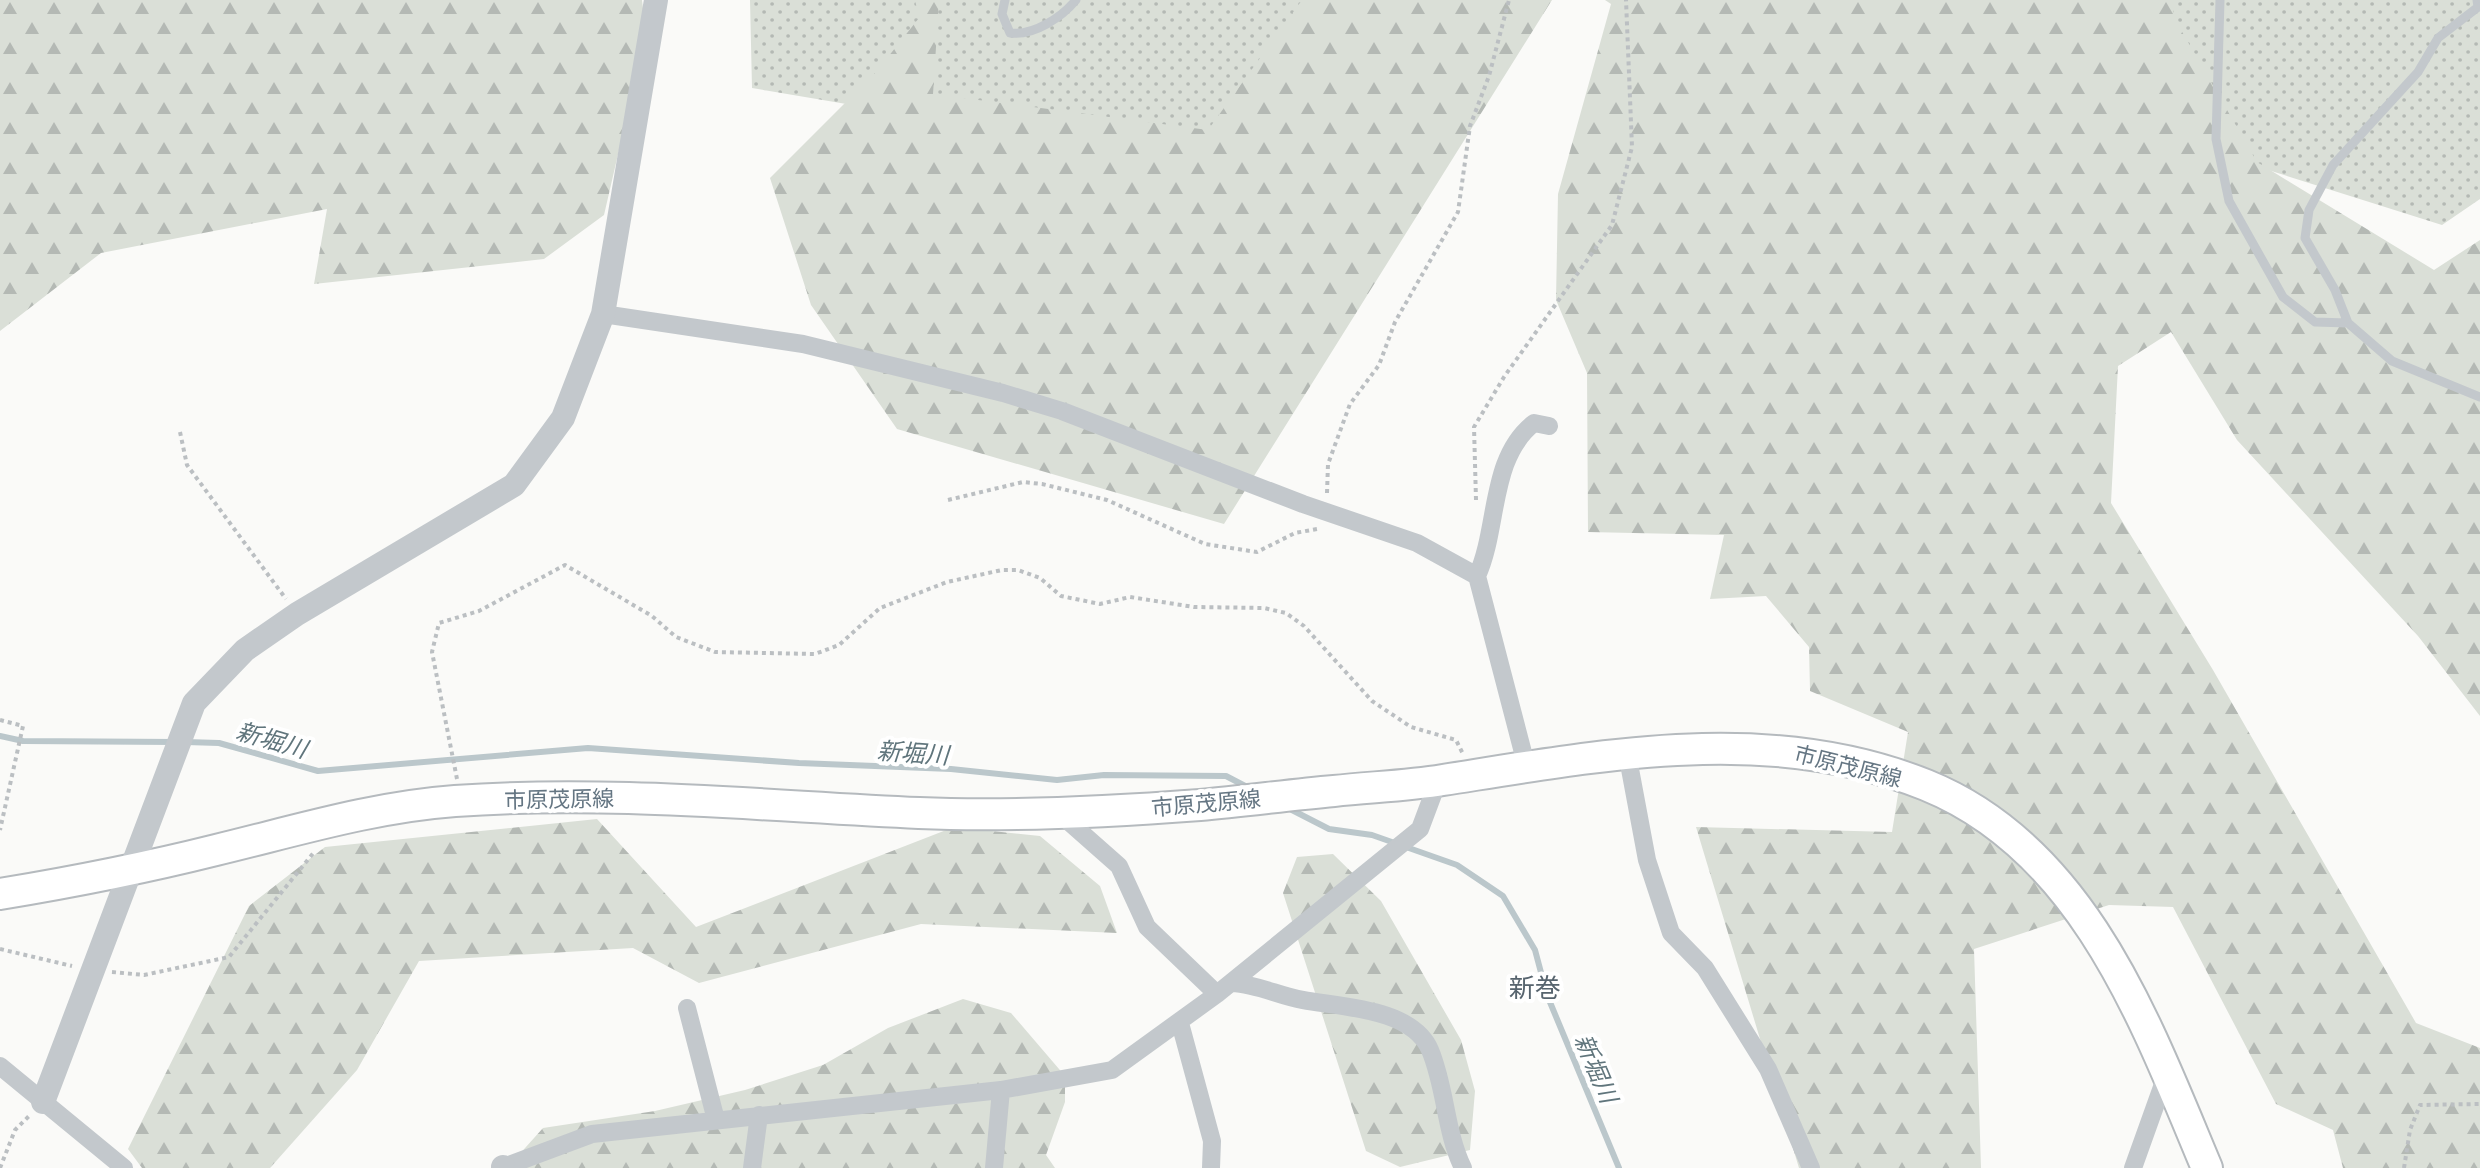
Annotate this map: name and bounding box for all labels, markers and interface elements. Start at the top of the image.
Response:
water label: 新堀川 [233,713,314,766]
water label: 新堀川 [876,733,953,771]
street label: 市原茂原線 [1791,738,1905,794]
street label: 市原茂原線 [504,783,614,815]
street label: 市原茂原線 [1150,783,1262,823]
district label: 新巻 [1509,969,1561,1005]
water label: 新堀川 [1568,1028,1627,1110]

